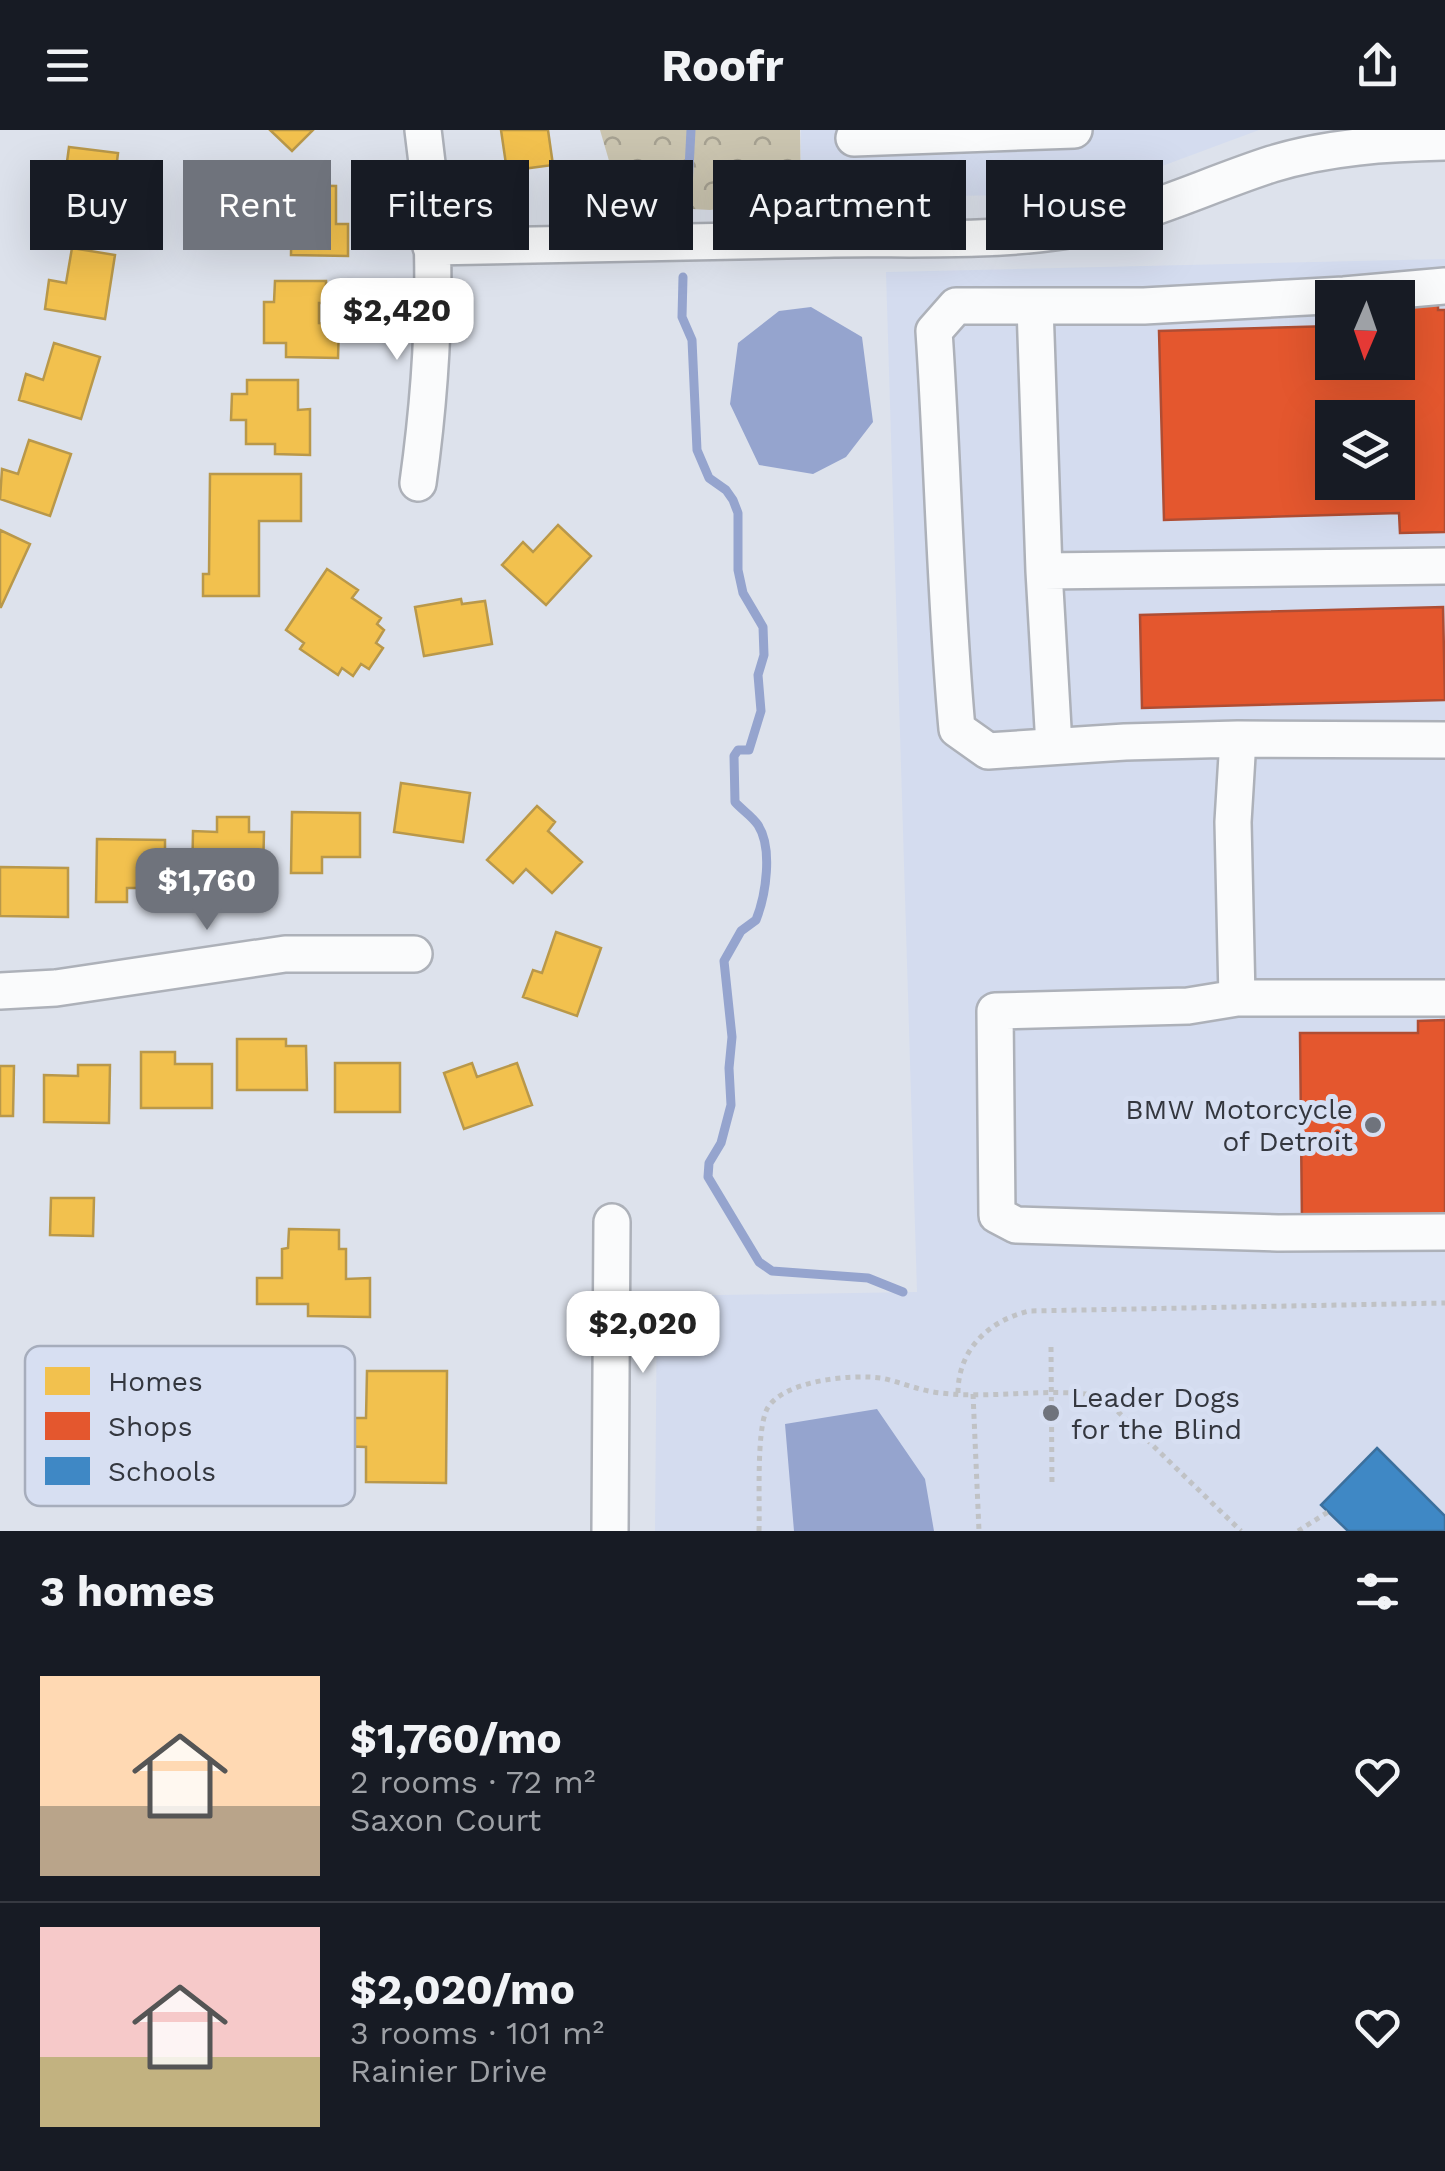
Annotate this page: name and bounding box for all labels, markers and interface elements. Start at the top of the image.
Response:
icon: menu [40,38,95,93]
icon: share [1350,38,1405,93]
text: Roofr [661,39,784,92]
chip: Buy [30,160,163,250]
chip: Rent [183,160,331,250]
chip: Filters [351,160,529,250]
chip: New [549,160,693,250]
chip: Apartment [713,160,966,250]
chip: House [986,160,1163,250]
pin: $2,420 [316,278,478,363]
north arrow [1315,280,1415,380]
map controls [1315,280,1415,500]
text: $2,420 [343,291,451,329]
button: layers [1315,400,1415,500]
pin: $1,760 [126,848,288,933]
text: $1,760 [158,861,256,899]
place label: BMW Motorcycle of Detroit [1125,1093,1353,1158]
marker: BMW Motorcycle of Detroit [1362,1114,1384,1136]
pin: $2,020 [562,1291,724,1376]
text: $2,020 [589,1304,697,1342]
legend [25,1346,355,1506]
text: Homes [108,1365,203,1398]
place label: Leader Dogs for the Blind [1071,1381,1242,1446]
marker: Leader Dogs for the Blind [1040,1402,1062,1424]
text: Shops [108,1410,192,1443]
text: Schools [108,1455,216,1488]
icon: filters [1350,1564,1405,1619]
text: 3 homes [40,1567,214,1616]
text: $1,760/mo [350,1714,562,1763]
icon: home [120,1716,240,1836]
icon: heart [1350,1749,1405,1804]
text: 2 rooms · 72 m² [350,1763,595,1801]
text: Saxon Court [350,1801,541,1839]
text: $2,020/mo [350,1965,575,2014]
icon: home [120,1967,240,2087]
icon: heart [1350,2000,1405,2055]
text: 3 rooms · 101 m² [350,2014,604,2052]
text: Rainier Drive [350,2052,548,2090]

